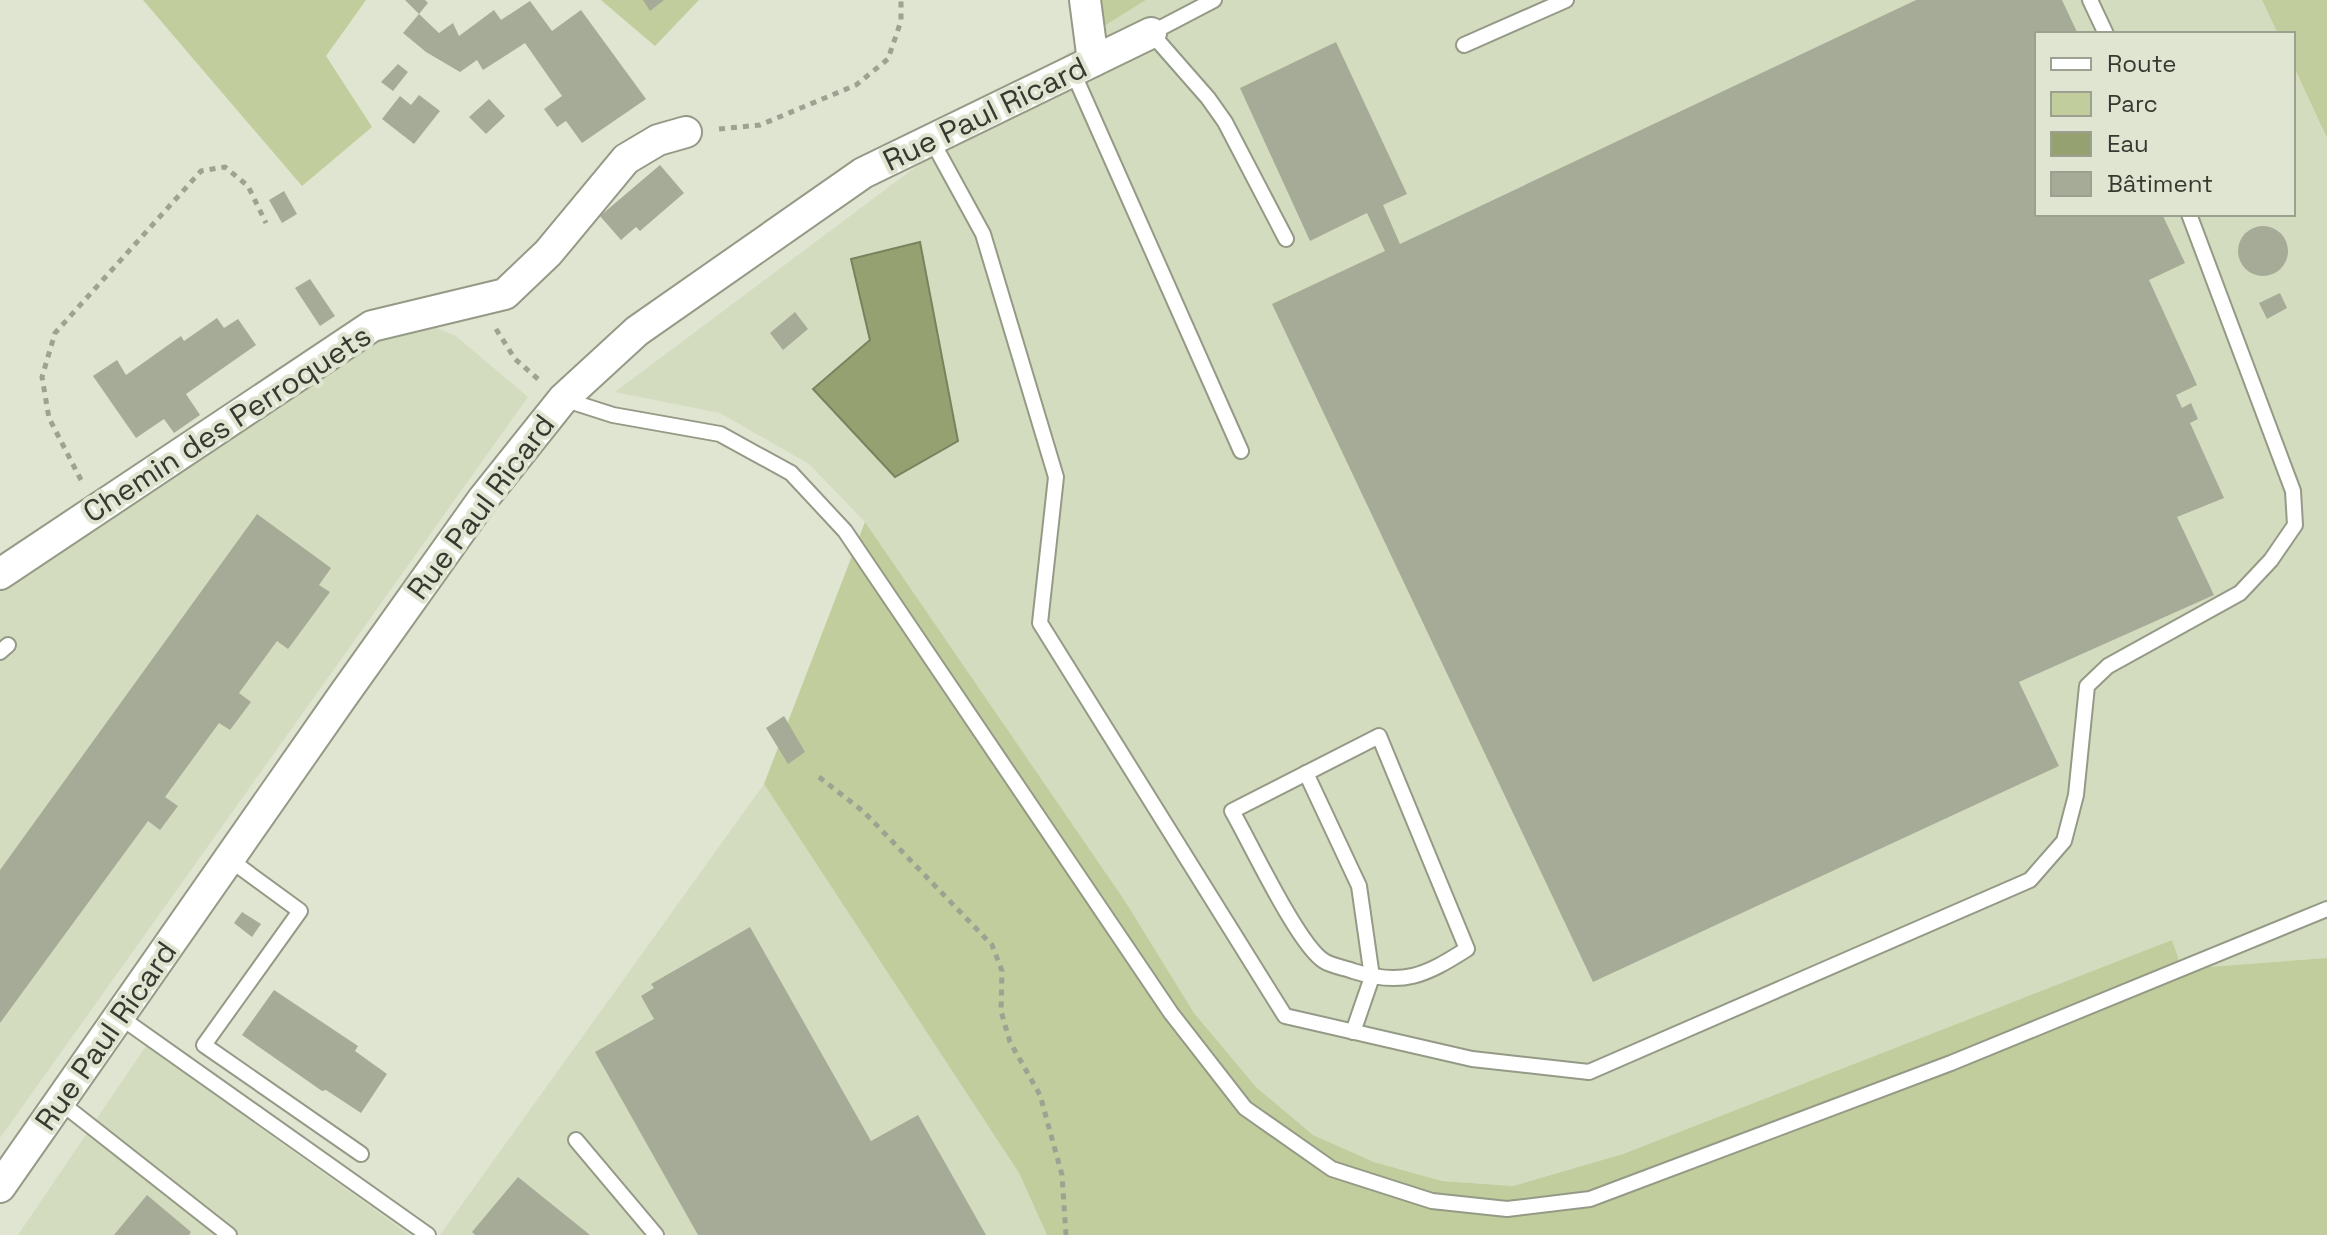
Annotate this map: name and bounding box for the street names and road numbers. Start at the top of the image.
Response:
street label: Rue Paul Ricard [876,47,1093,180]
street label: Chemin des Perroquets [75,316,378,531]
street label: Rue Paul Ricard [398,406,563,607]
street label: Rue Paul Ricard [26,933,185,1138]

